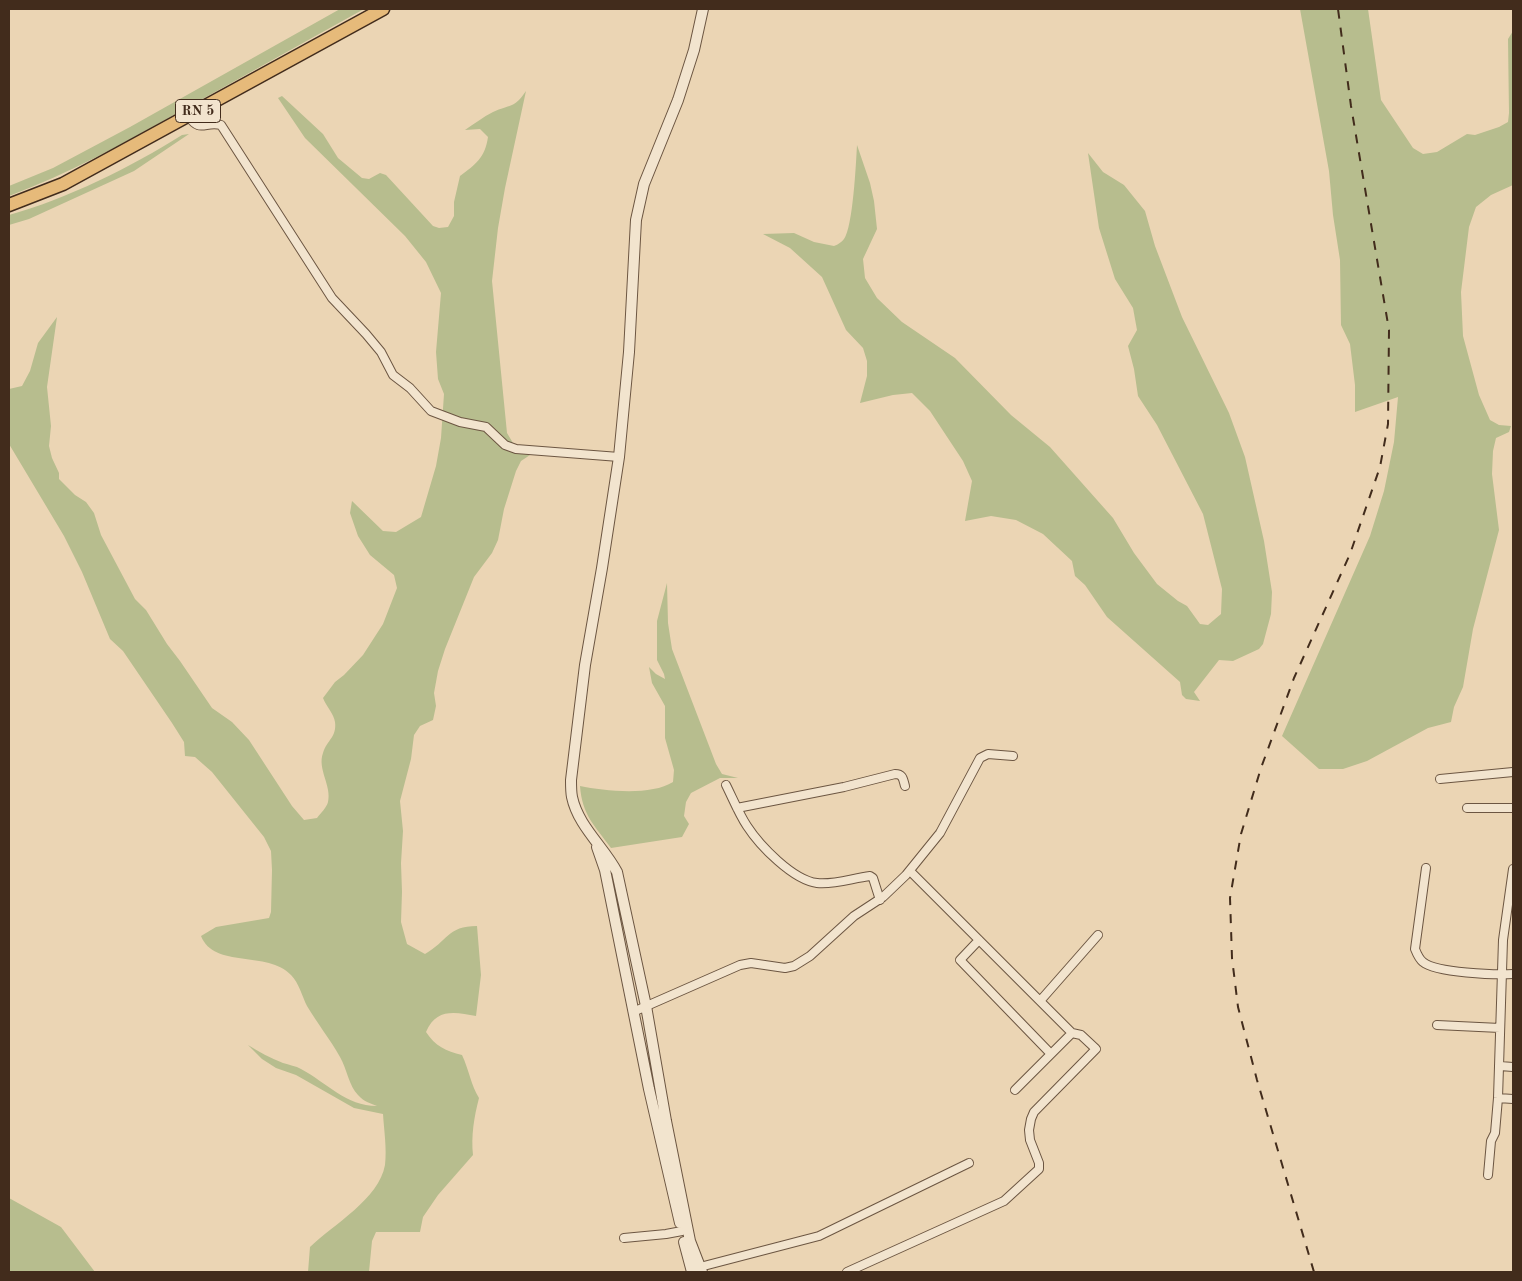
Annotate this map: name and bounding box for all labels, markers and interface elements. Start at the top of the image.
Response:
road number: RN 5 [176,100,220,122]

